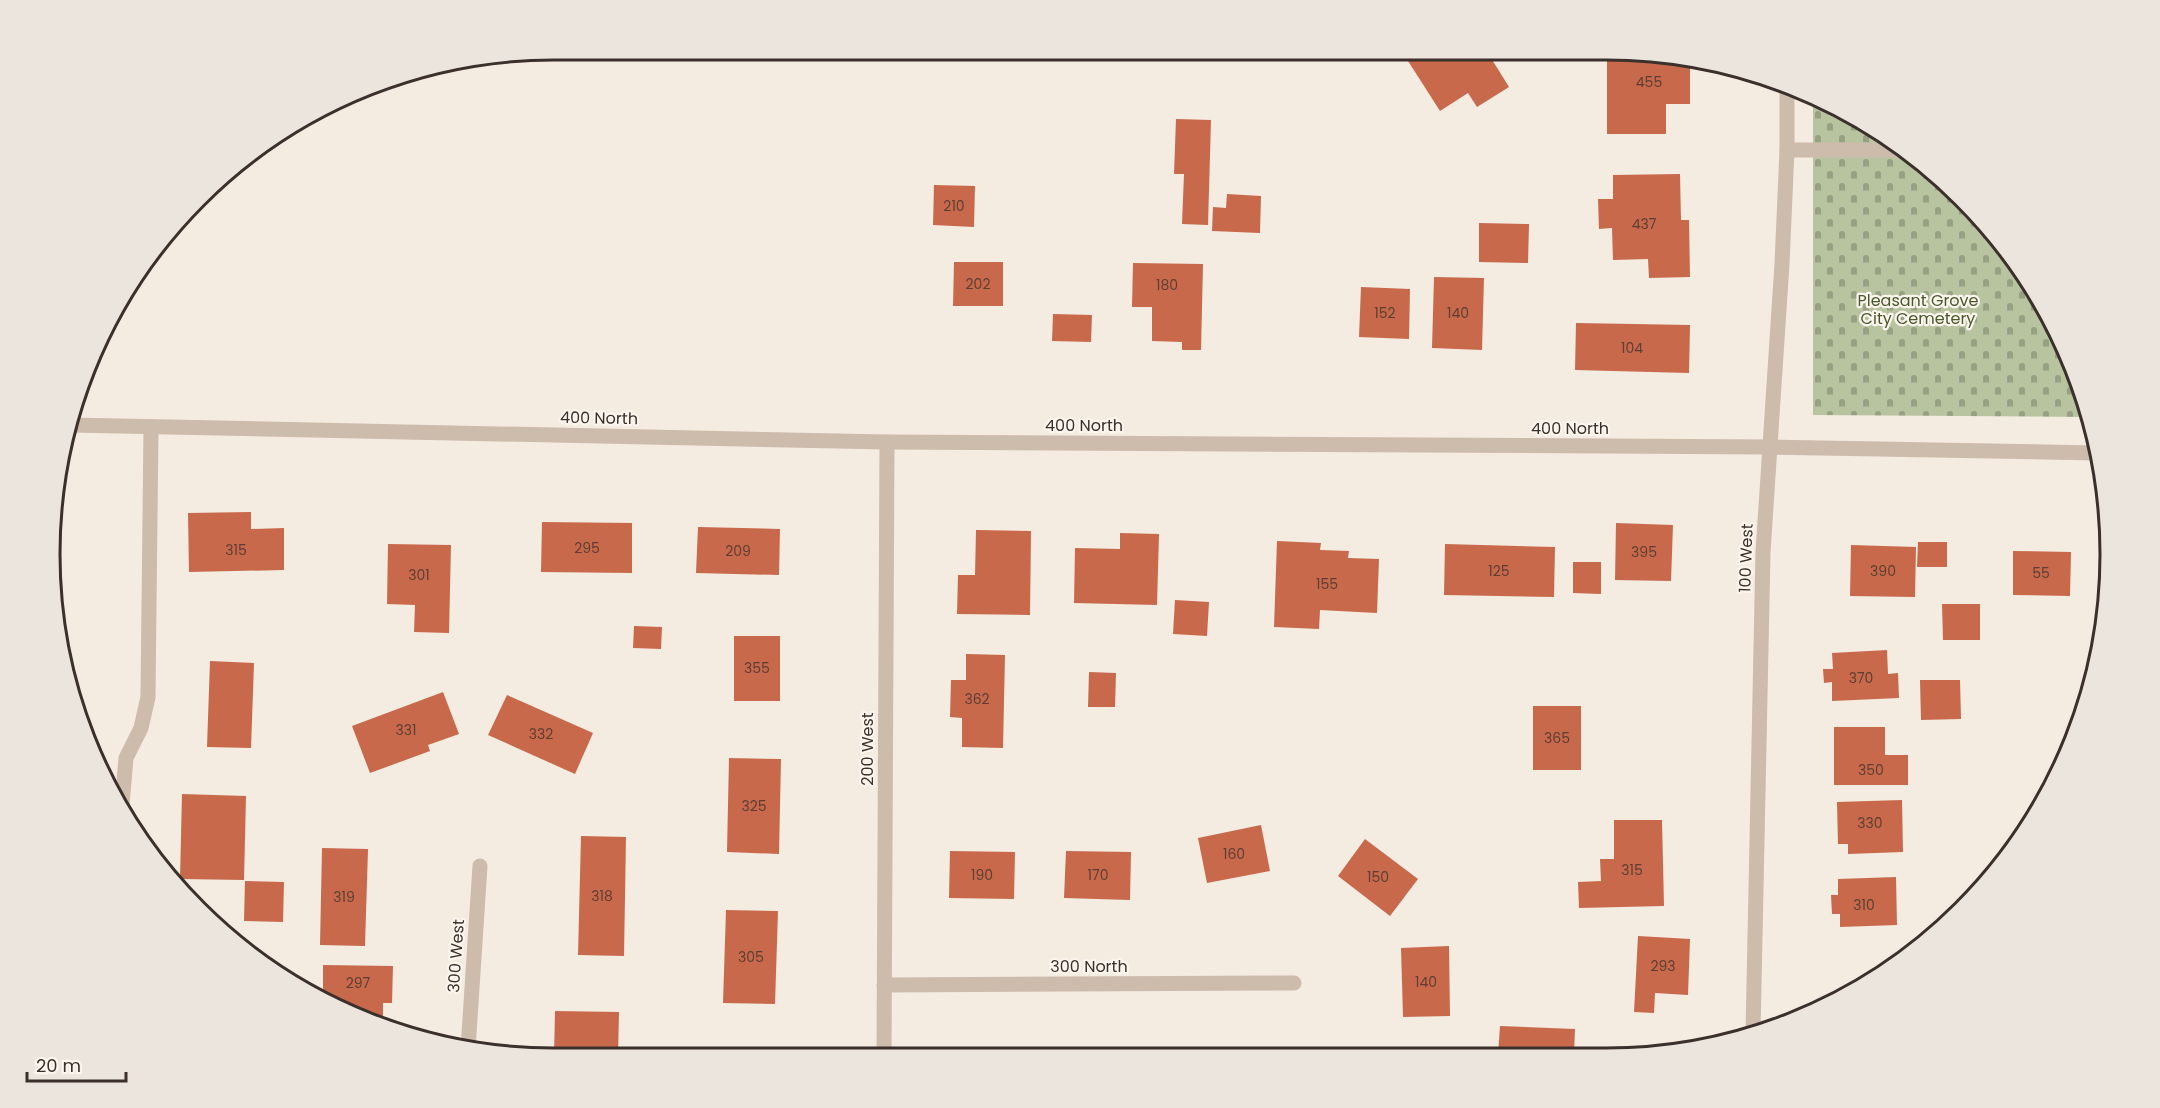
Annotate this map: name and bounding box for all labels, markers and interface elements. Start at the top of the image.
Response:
house number: 455 [1636,72,1662,92]
house number: 210 [943,196,965,216]
house number: 437 [1632,214,1657,234]
house number: 202 [966,274,990,294]
house number: 180 [1156,275,1178,295]
park label: Pleasant Grove City Cemetery [1858,289,1979,330]
house number: 152 [1374,303,1396,323]
house number: 140 [1447,303,1469,323]
house number: 104 [1621,338,1643,358]
street label: 400 North [560,406,638,430]
street label: 400 North [1045,414,1123,437]
street label: 400 North [1531,417,1609,440]
street label: 100 West [1733,523,1759,593]
house number: 295 [574,538,600,558]
house number: 315 [225,540,247,560]
house number: 209 [725,541,751,561]
house number: 395 [1631,542,1657,562]
house number: 125 [1488,561,1510,581]
house number: 390 [1870,561,1896,581]
house number: 55 [2032,563,2050,583]
house number: 301 [408,565,430,585]
house number: 155 [1316,574,1338,594]
house number: 355 [744,658,770,678]
house number: 370 [1849,668,1873,688]
house number: 362 [964,689,990,709]
street label: 200 West [856,712,879,786]
house number: 331 [396,720,416,740]
house number: 332 [529,724,553,744]
house number: 365 [1544,728,1570,748]
house number: 350 [1858,760,1884,780]
house number: 325 [741,796,767,816]
house number: 330 [1857,813,1883,833]
house number: 160 [1223,844,1245,864]
house number: 315 [1621,860,1643,880]
house number: 190 [971,865,993,885]
house number: 170 [1088,865,1108,885]
house number: 150 [1367,867,1389,887]
house number: 318 [591,886,613,906]
house number: 319 [333,887,355,907]
house number: 310 [1853,895,1875,915]
street label: 300 West [442,918,470,993]
house number: 305 [738,947,764,967]
street label: 300 North [1050,955,1128,978]
house number: 293 [1650,956,1676,976]
house number: 140 [1415,972,1437,992]
house number: 297 [346,973,371,993]
scale bar [27,1045,126,1083]
text: 20 m [36,1053,81,1078]

